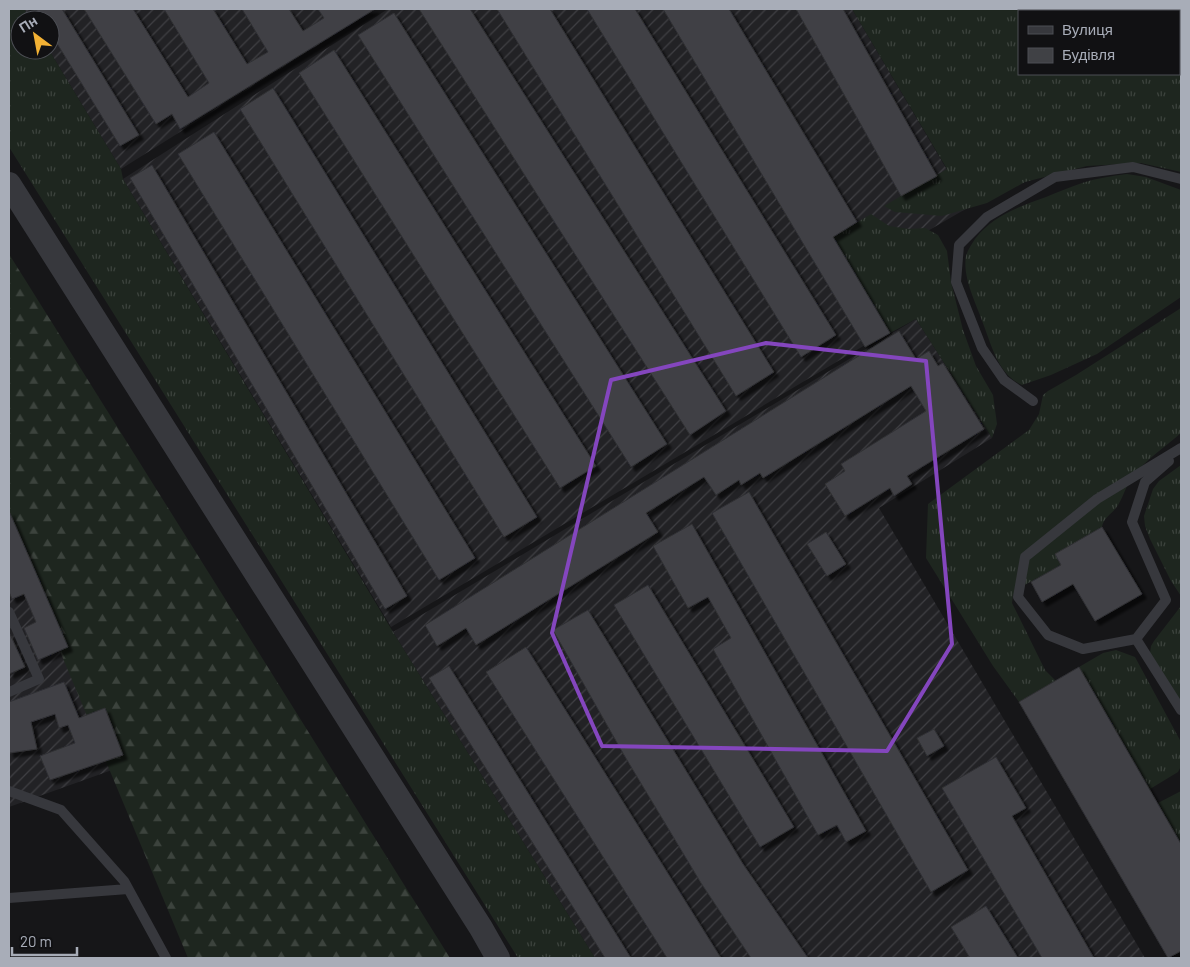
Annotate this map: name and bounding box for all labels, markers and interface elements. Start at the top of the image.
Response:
north arrow [10,10,60,60]
legend [1018,10,1180,75]
text: Пн [15,11,40,36]
text: Вулиця [1062,20,1113,38]
text: Будівля [1062,45,1115,63]
scale bar [12,924,78,956]
text: 20 m [20,932,52,950]

